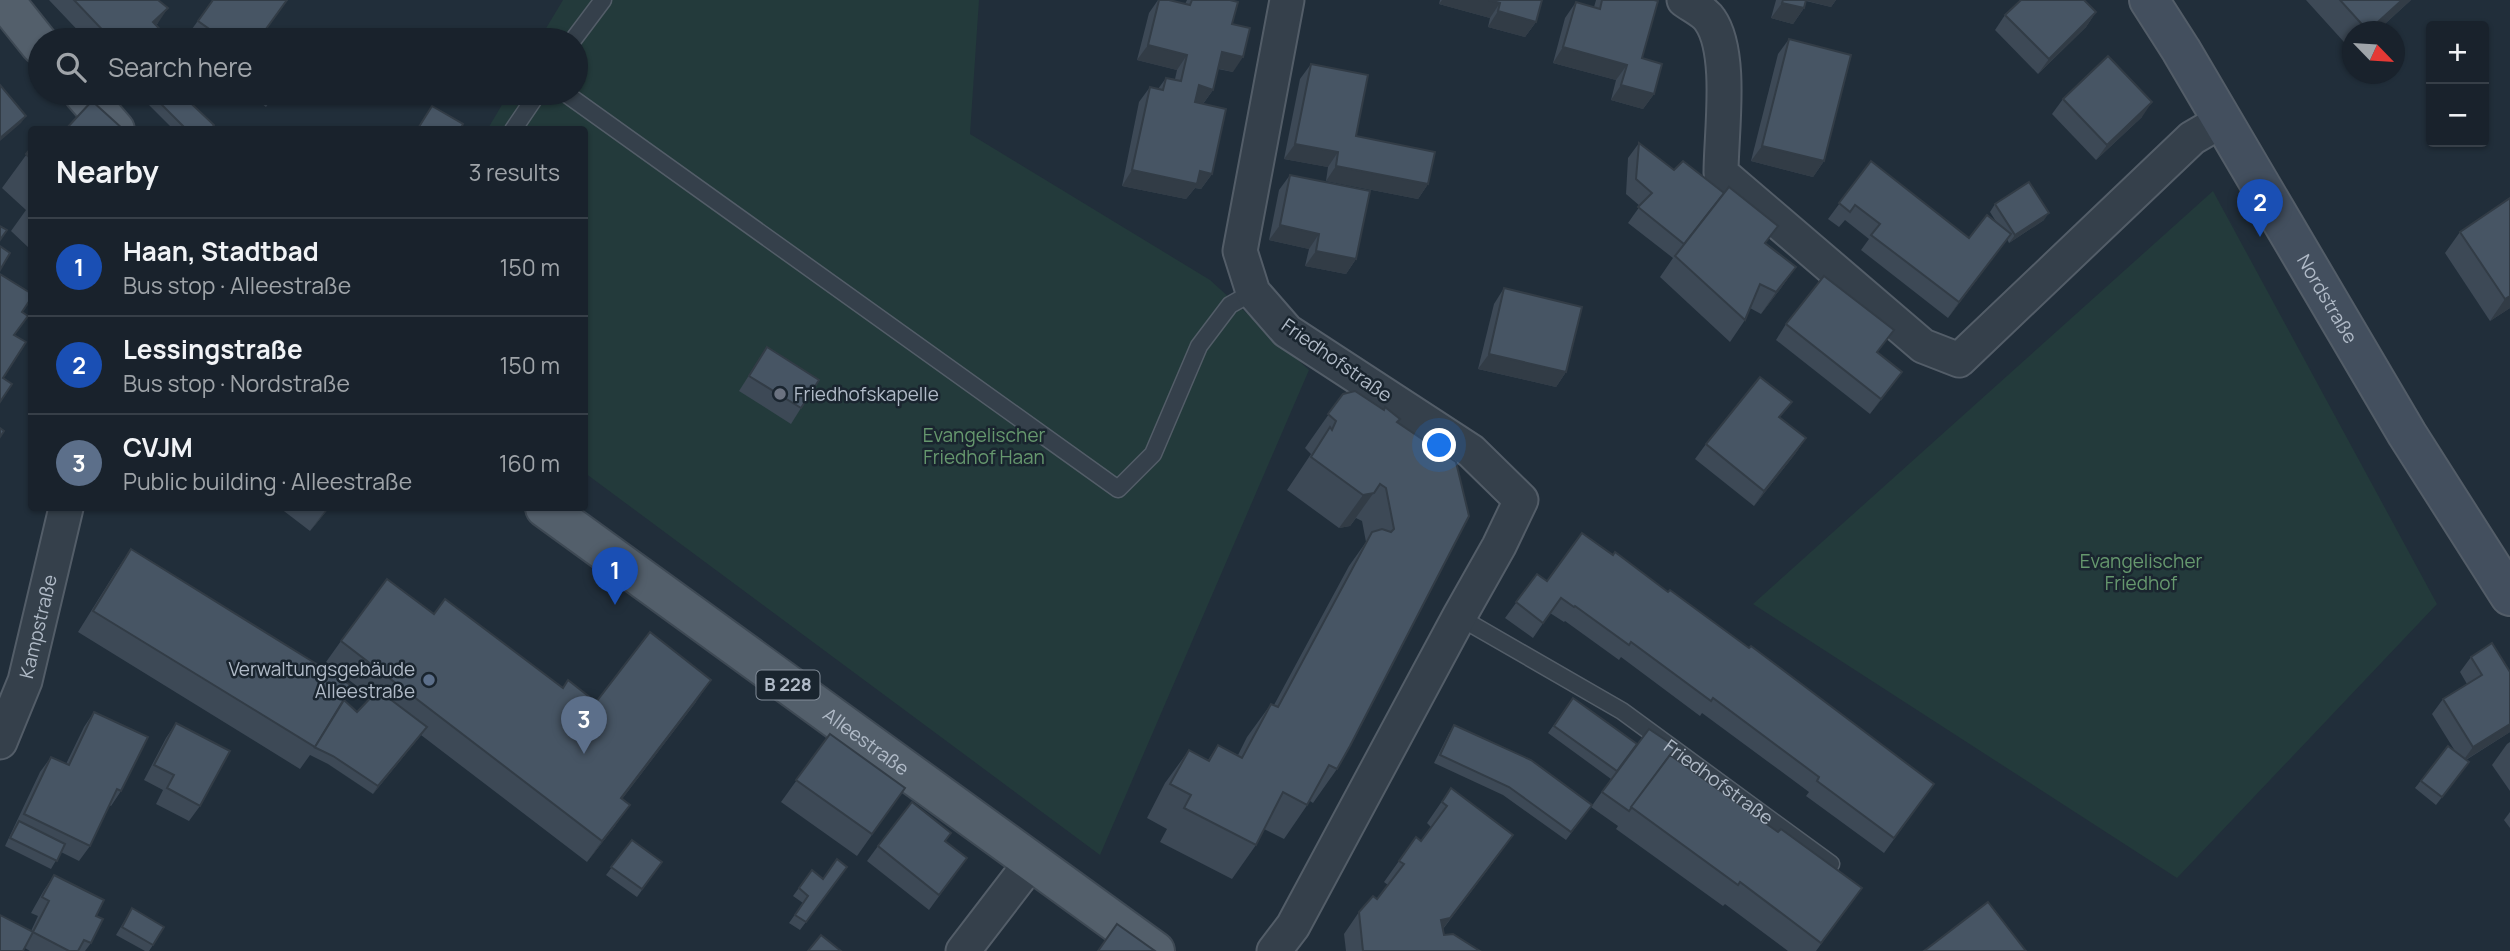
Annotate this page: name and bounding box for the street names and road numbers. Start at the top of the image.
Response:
street label: Nordstraße [2291,249,2364,348]
street label: Friedhofstraße [1276,312,1398,408]
street label: Kampstraße [13,572,63,681]
road number: B 228 [756,670,820,700]
street label: Alleestraße [818,701,914,781]
street label: Friedhofstraße [1659,733,1779,831]

